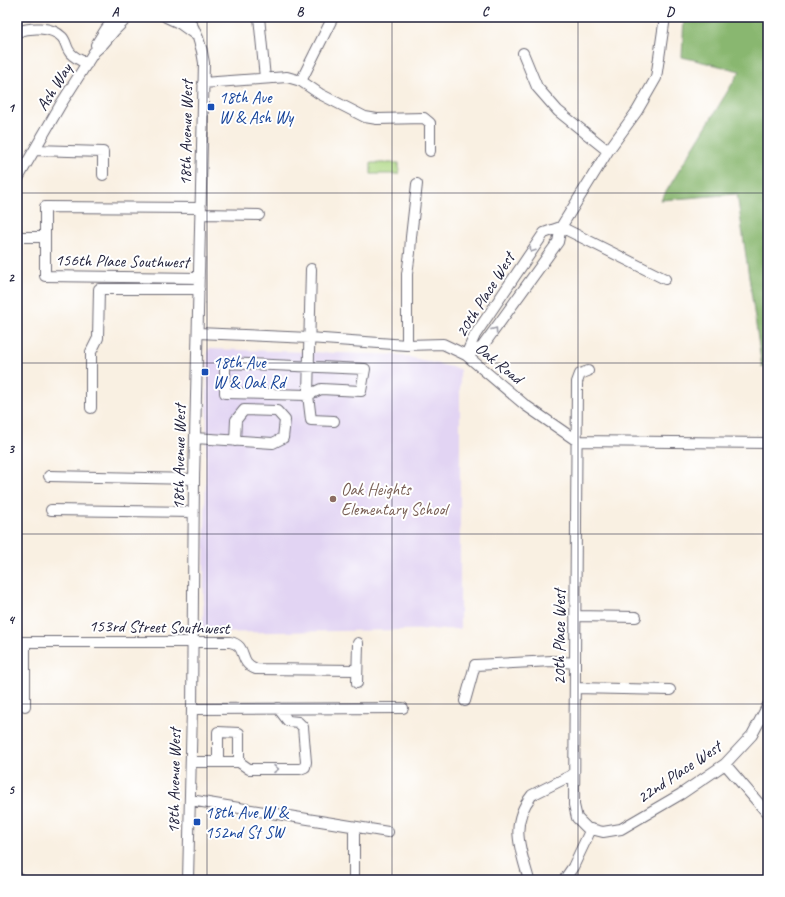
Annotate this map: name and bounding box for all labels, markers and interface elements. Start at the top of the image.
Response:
text: A [112,4,120,20]
text: B [297,4,305,20]
text: C [482,4,490,20]
text: D [666,4,675,20]
street label: Ash Way [31,59,77,114]
street label: 18th Avenue West [175,78,197,186]
place label: 18th Ave W & Ash Wy [219,87,294,128]
text: 1 [8,100,16,116]
marker: 18th Ave W & Ash Wy [206,102,216,112]
one-way arrow [529,246,537,253]
street label: 20th Place West [451,247,521,341]
street label: 156th Place Southwest [55,249,191,273]
text: 2 [8,270,15,286]
one-way arrow [490,327,497,334]
street label: Oak Road [471,338,529,390]
place label: 18th Ave W & Oak Rd [213,352,288,393]
marker: 18th Ave W & Oak Rd [200,367,210,377]
street label: 18th Avenue West [168,402,190,510]
text: 3 [8,441,15,457]
place label: Oak Heights Elementary School [341,479,450,520]
marker: Oak Heights Elementary School [328,494,338,504]
street label: 20th Place West [549,587,570,685]
text: 4 [8,612,16,628]
street label: 153rd Street Southwest [89,615,232,639]
street label: 18th Avenue West [163,726,185,834]
street label: 22nd Place West [633,735,727,808]
one-way arrow [273,765,279,773]
text: 5 [8,782,15,798]
place label: 18th Ave W & 152nd St SW [205,802,290,843]
marker: 18th Ave W & 152nd St SW [192,817,202,827]

